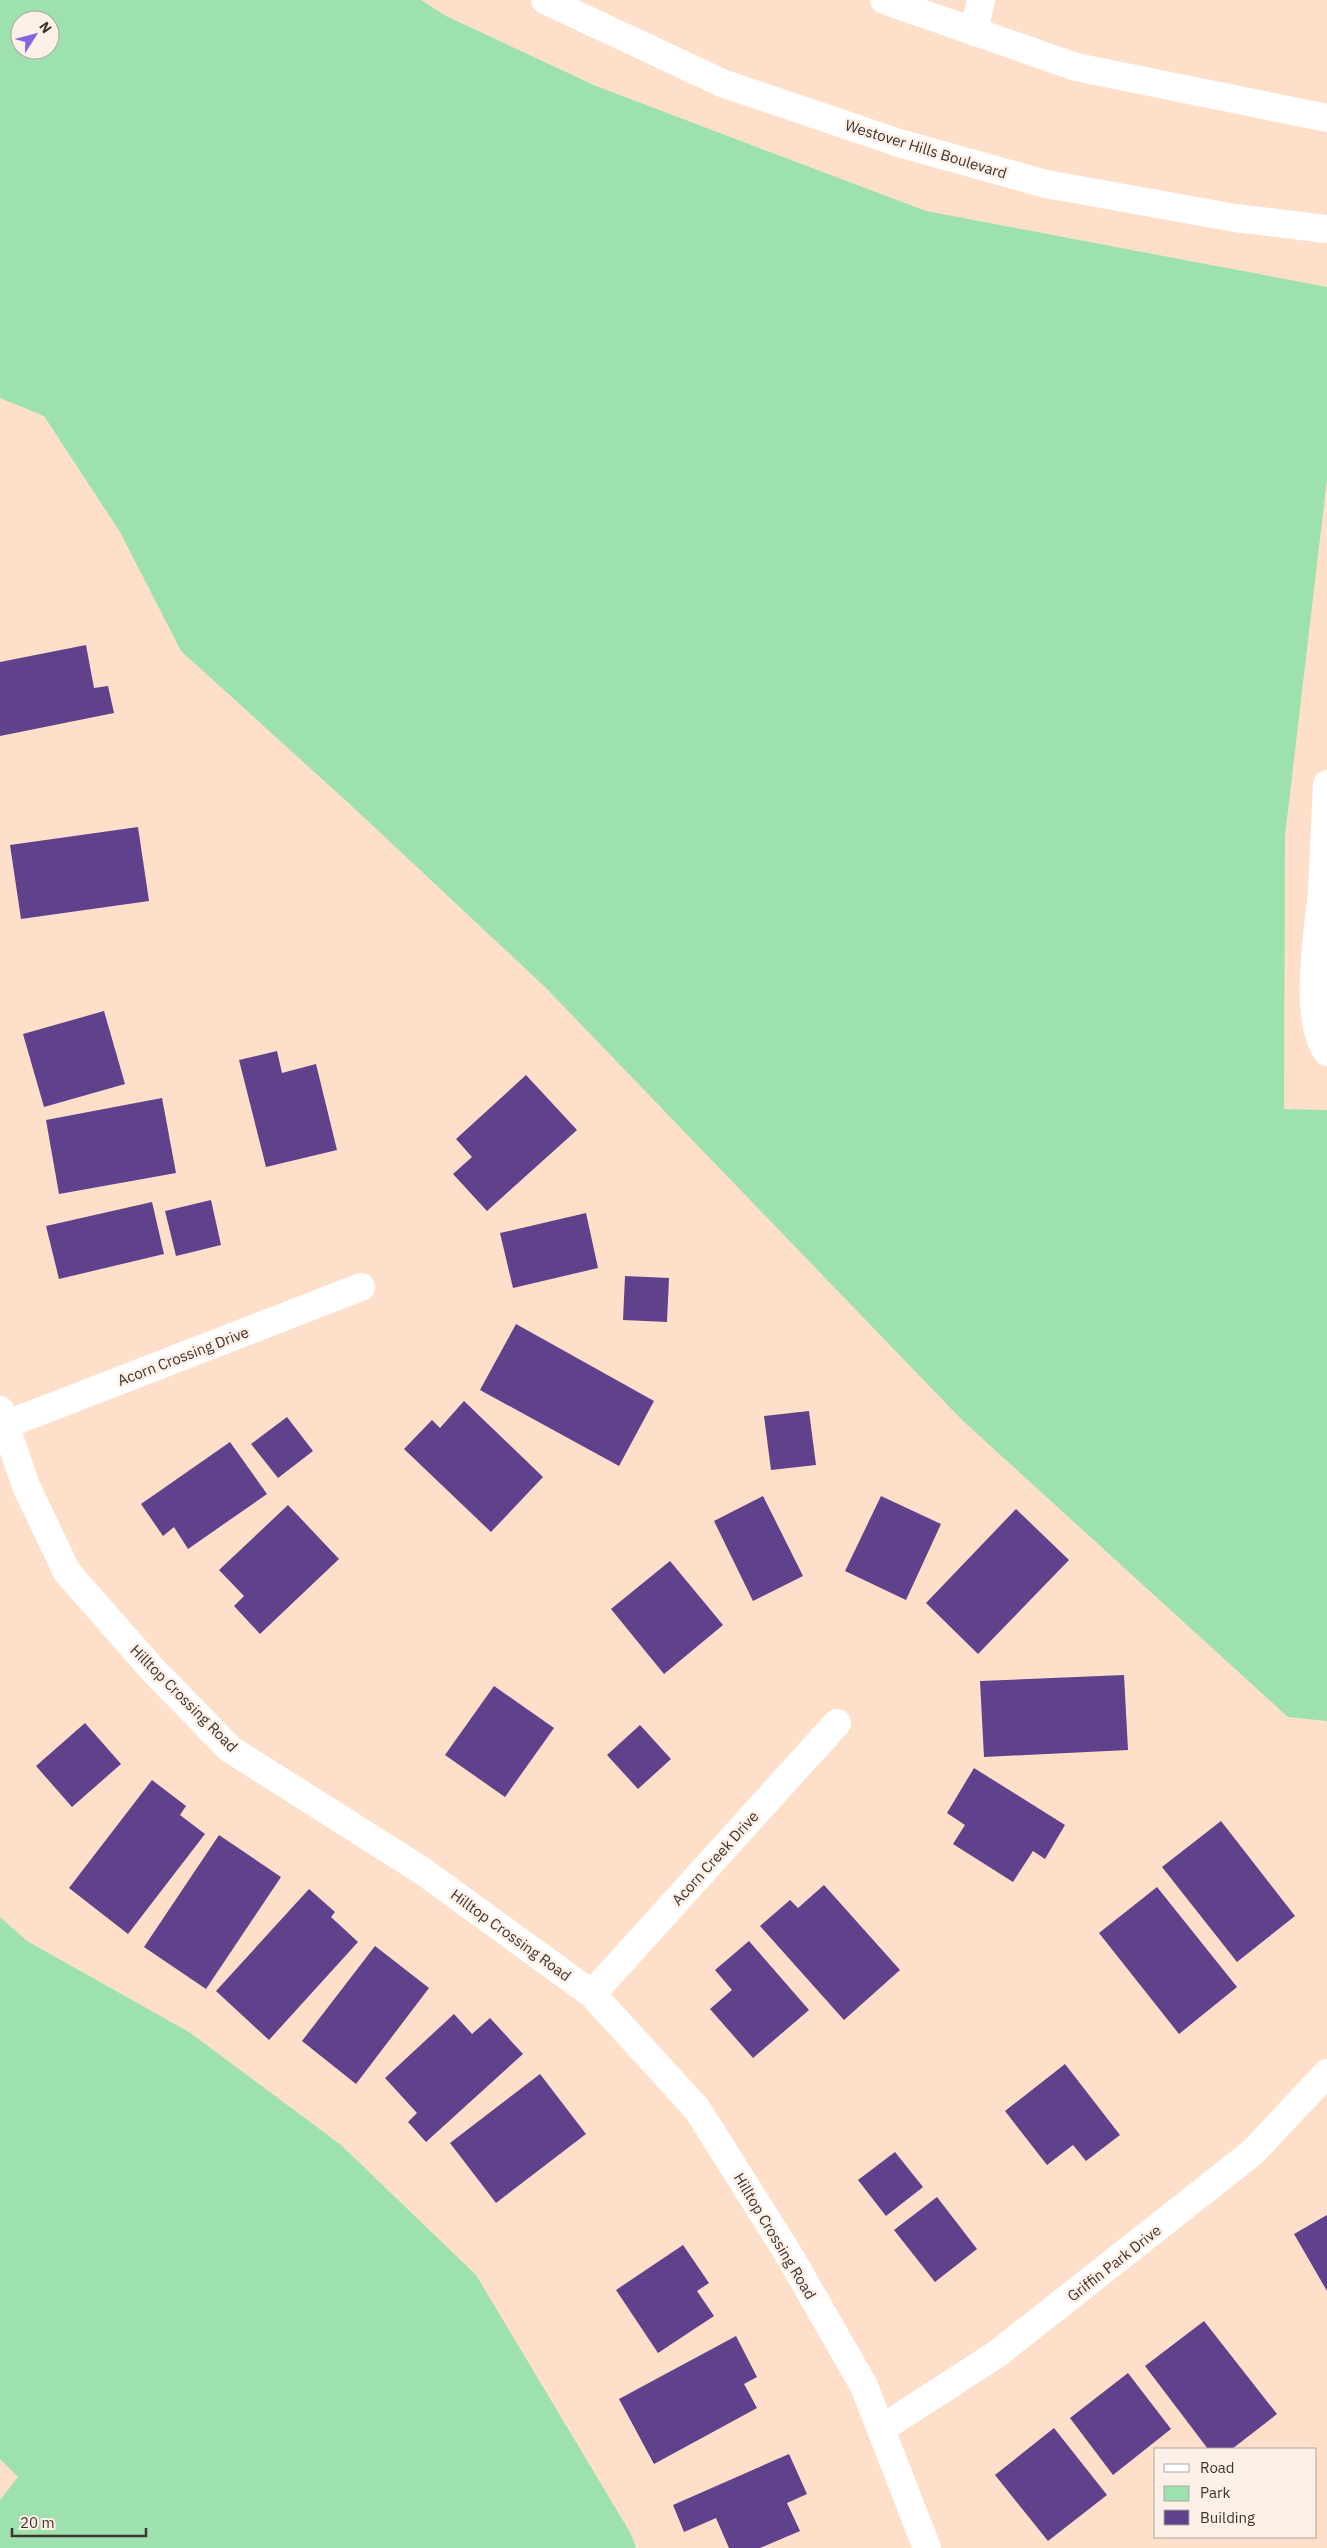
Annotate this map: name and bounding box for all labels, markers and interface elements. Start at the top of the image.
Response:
north arrow [10,10,60,60]
text: N [35,18,56,37]
street label: Westover Hills Boulevard [843,115,1009,183]
street label: Acorn Crossing Drive [115,1322,251,1390]
street label: Hilltop Crossing Road [126,1640,242,1756]
street label: Acorn Creek Drive [668,1807,762,1909]
street label: Hilltop Crossing Road [447,1885,575,1985]
street label: Hilltop Crossing Road [730,2169,820,2303]
street label: Griffin Park Drive [1063,2220,1165,2306]
legend [1154,2448,1317,2538]
text: Road [1200,2458,1235,2477]
text: Park [1200,2483,1230,2502]
scale bar [12,2506,146,2538]
text: Building [1200,2508,1255,2527]
text: 20 m [20,2513,55,2532]

